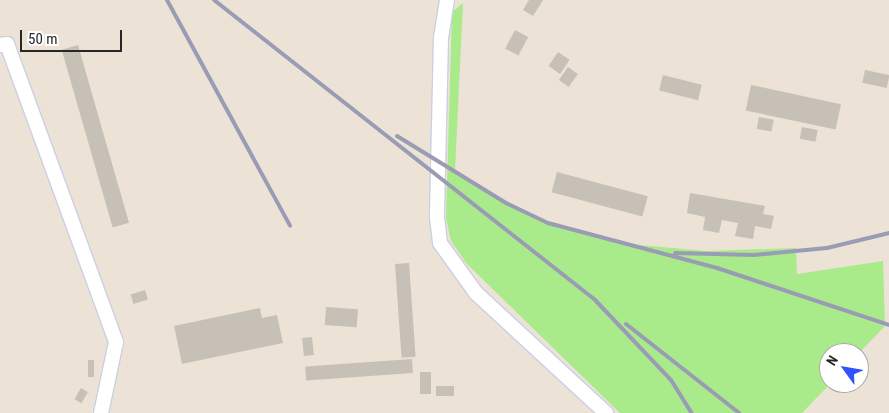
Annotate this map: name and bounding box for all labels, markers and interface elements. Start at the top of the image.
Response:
scale bar [22,20,125,52]
text: 50 m [28,30,58,48]
north arrow [819,343,869,393]
text: N [823,353,841,368]

